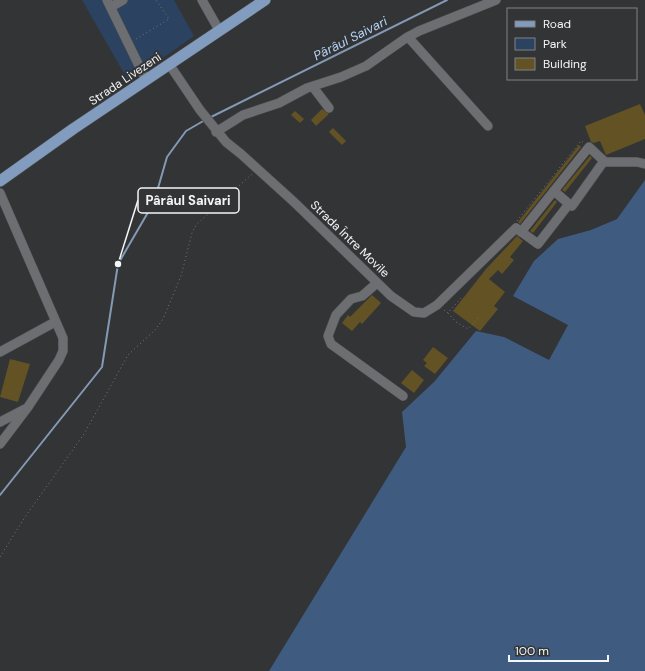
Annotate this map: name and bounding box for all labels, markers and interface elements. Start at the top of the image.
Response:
legend [507,8,637,80]
water label: Pârâul Saivari [310,12,391,64]
text: Road [543,16,571,32]
text: Park [543,36,567,52]
street label: Strada Livezeni [86,49,164,109]
text: Building [543,56,587,72]
callout: Pârâul Saivari [138,188,239,213]
text: Pârâul Saivari [145,192,231,209]
street label: Strada Între Movile [307,197,393,281]
scale bar [509,637,608,663]
text: 100 m [515,643,549,659]

